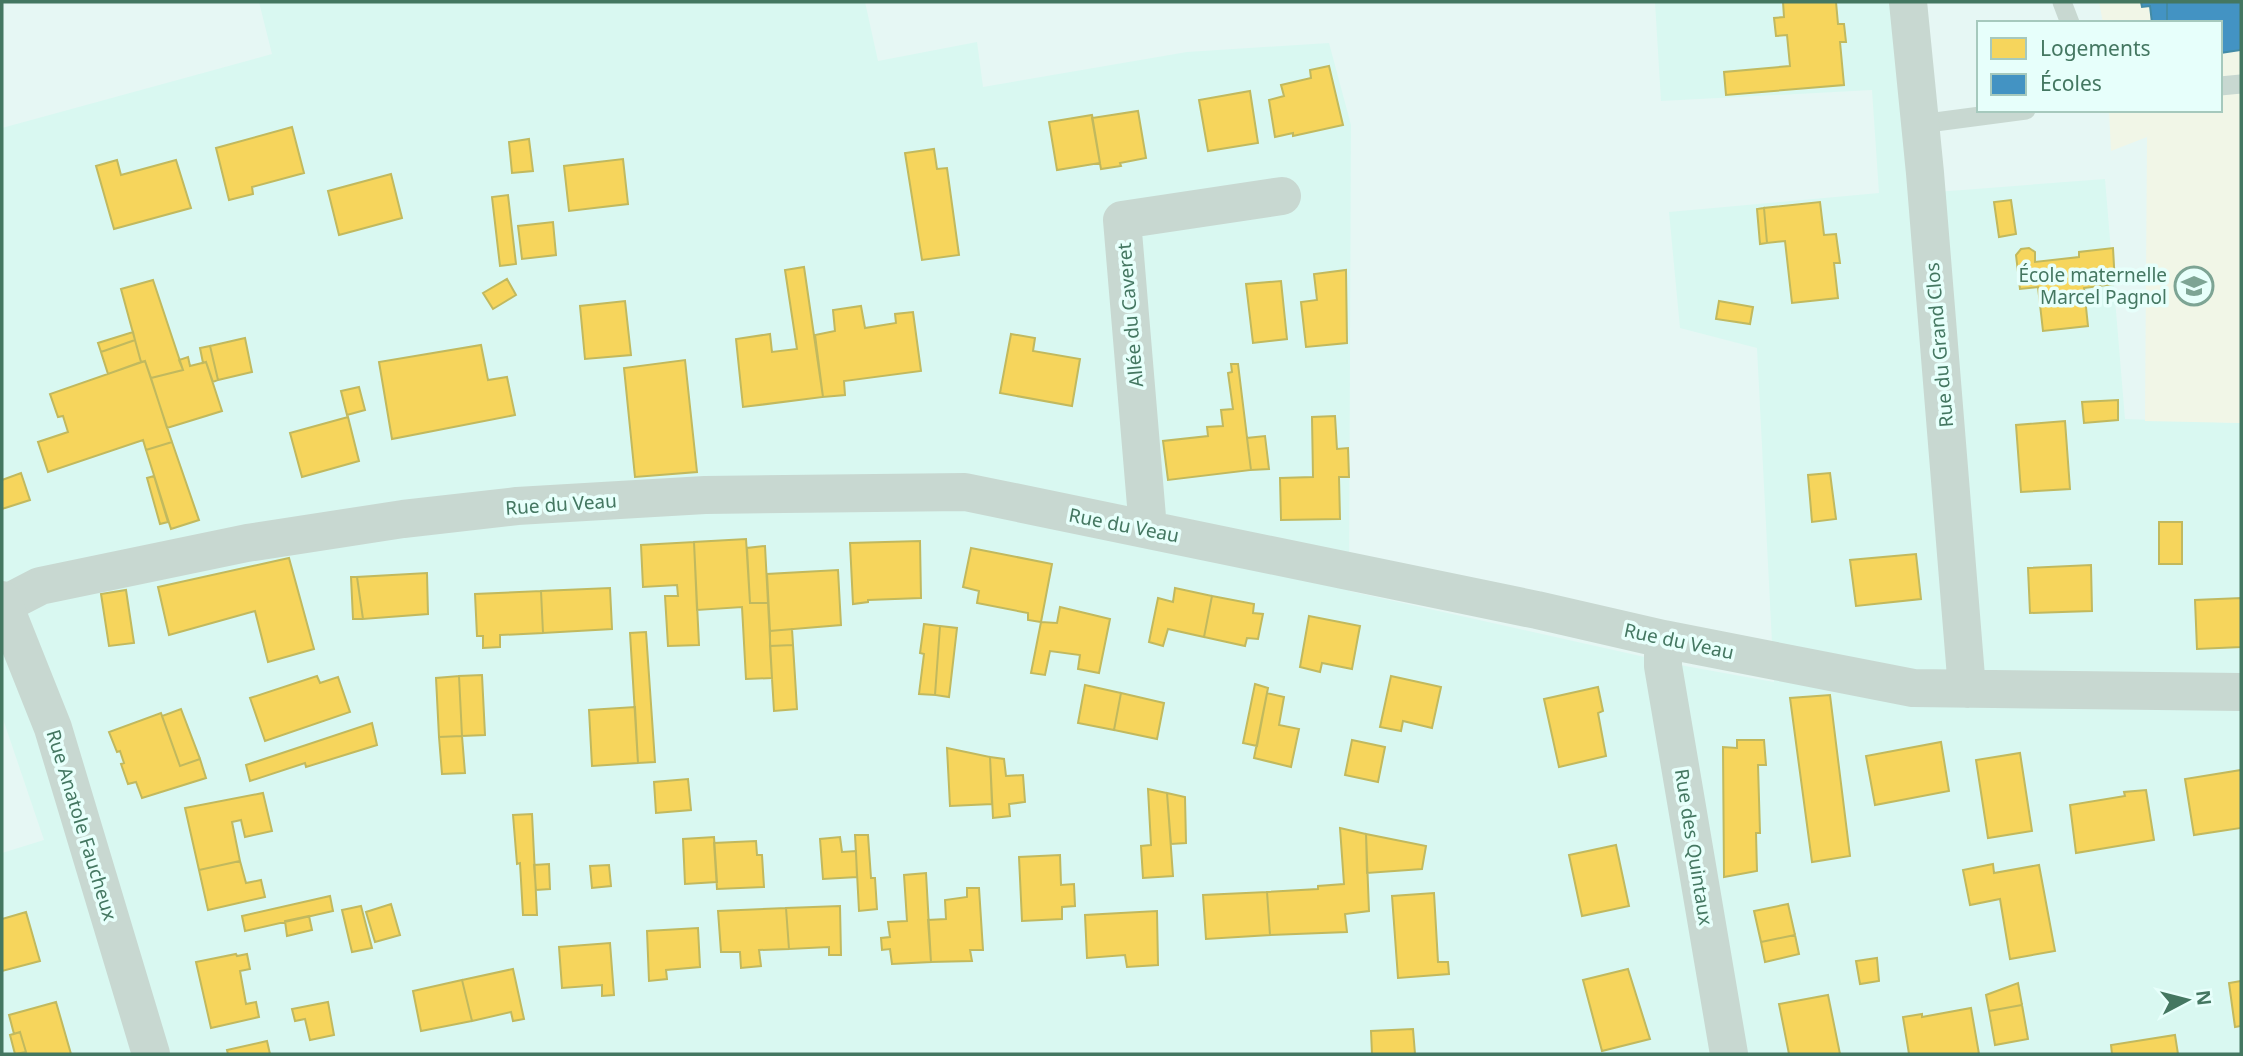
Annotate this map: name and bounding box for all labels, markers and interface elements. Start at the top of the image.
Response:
legend [1977,21,2222,112]
text: Logements [2040,34,2151,62]
text: Écoles [2040,69,2102,97]
street label: Allée du Caveret [1111,242,1149,388]
street label: Rue du Grand Clos [1919,261,1959,429]
place label: École maternelle Marcel Pagnol [2018,262,2167,310]
school or university icon: École maternelle Marcel Pagnol [2173,265,2215,307]
street label: Rue du Veau [504,487,618,521]
street label: Rue du Veau [1067,502,1181,548]
street label: Rue du Veau [1622,617,1736,665]
street label: Rue Anatole Faucheux [41,726,123,924]
street label: Rue des Quintaux [1669,767,1719,927]
north arrow [2152,965,2222,1035]
text: N [2190,989,2218,1007]

